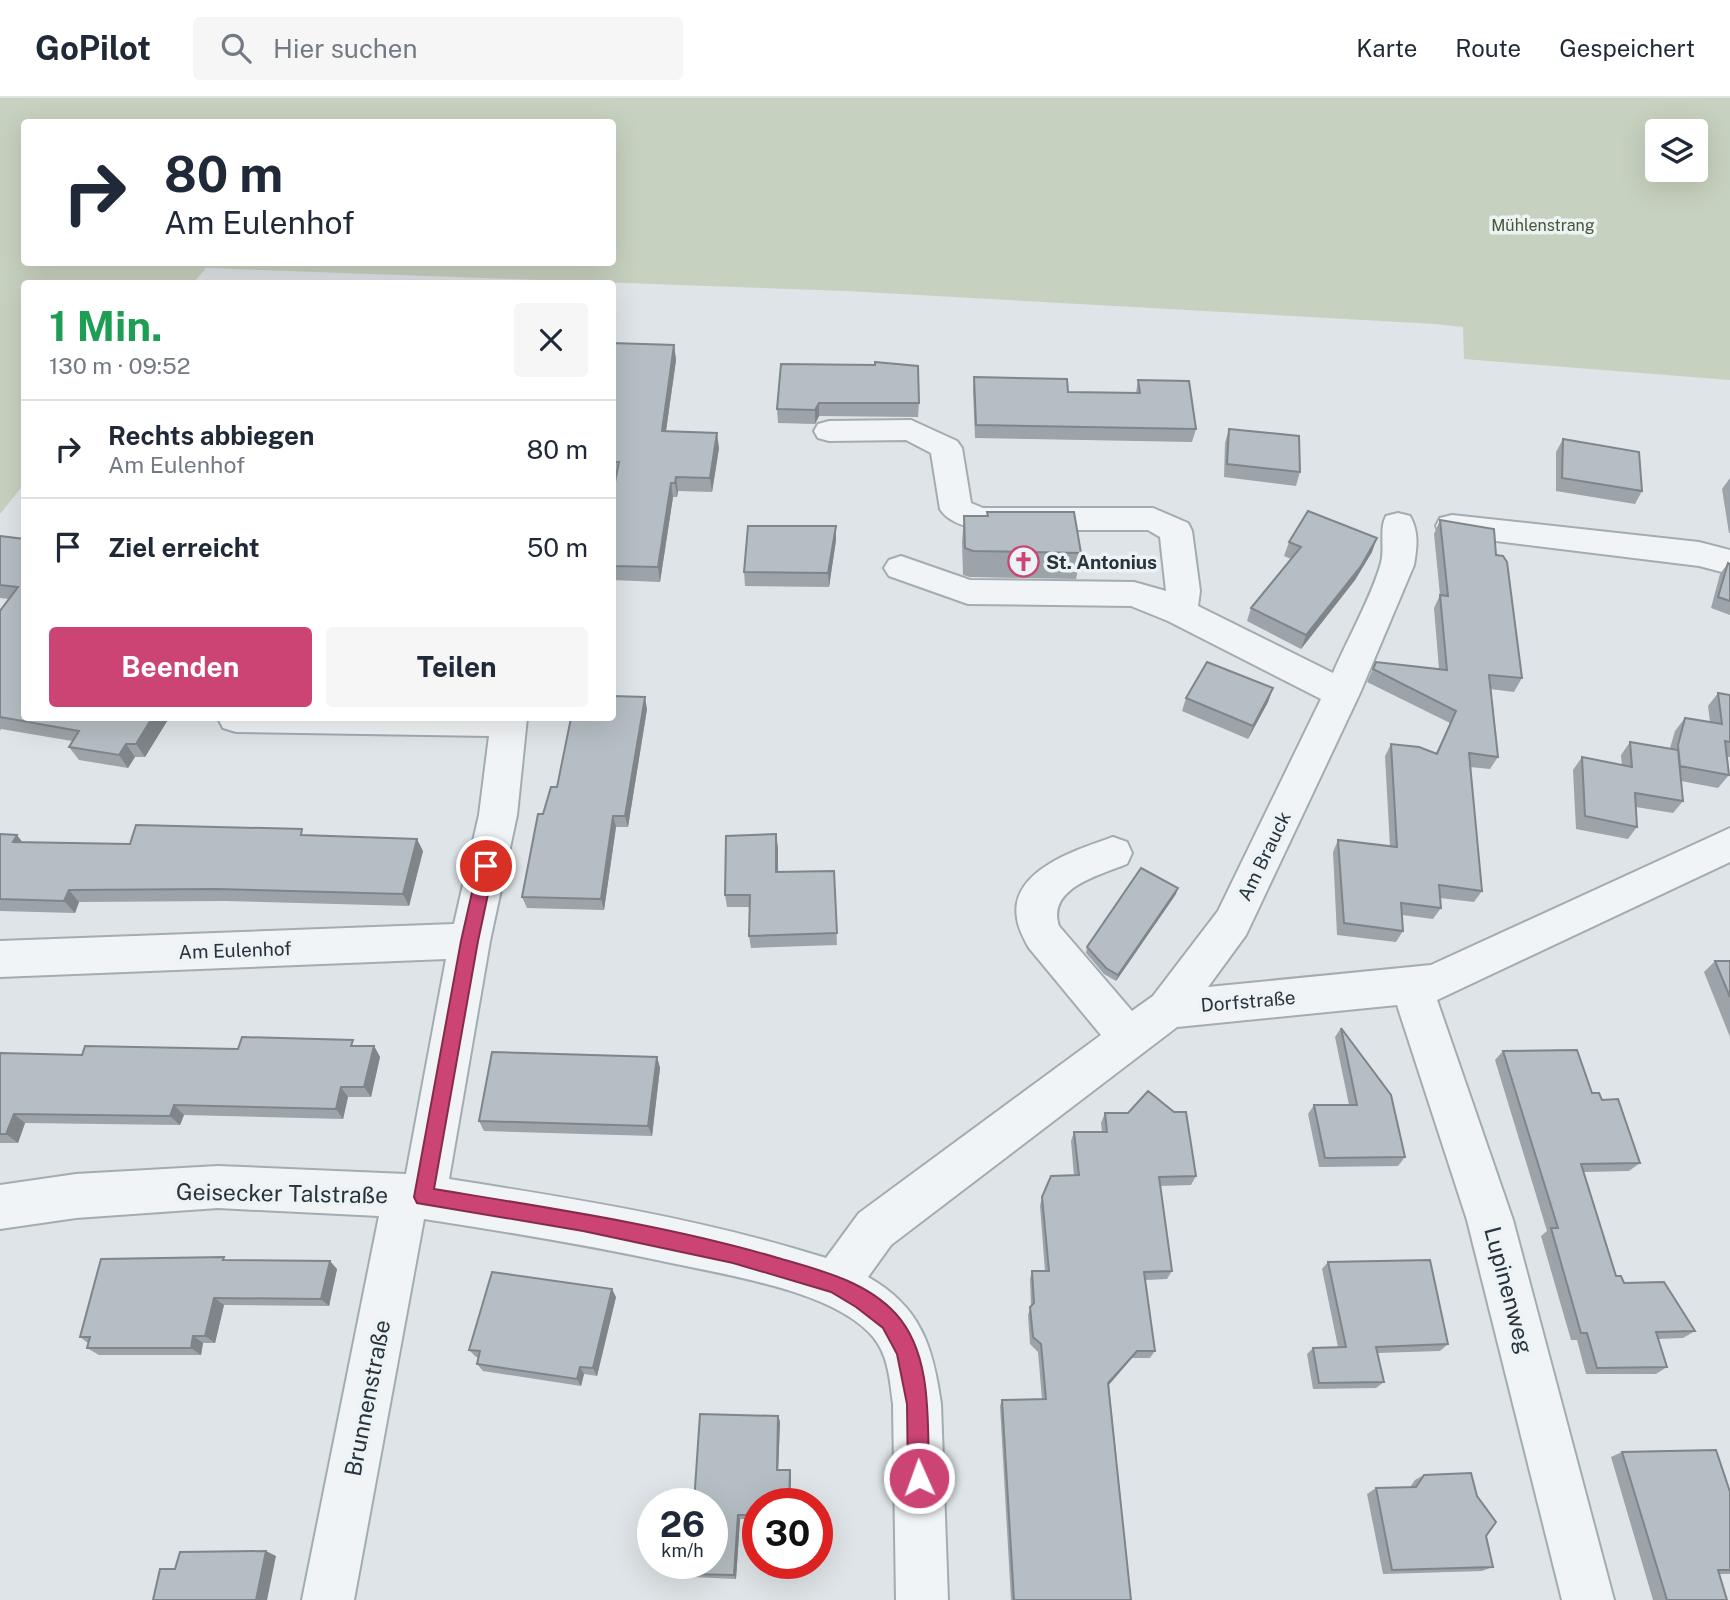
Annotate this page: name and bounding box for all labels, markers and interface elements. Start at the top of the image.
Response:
search box [193,17,683,80]
text: GoPilot [35,29,151,67]
icon: search [217,29,255,67]
text: Hier suchen [273,33,418,64]
text: Karte [1356,34,1417,62]
text: Route [1455,34,1521,62]
text: Gespeichert [1559,34,1695,62]
map controls [1645,119,1708,182]
button: layers [1645,119,1708,182]
text: 80 m [164,145,283,203]
icon: right [49,147,140,238]
text: Am Eulenhof [164,204,355,241]
park label: Mühlenstrang [1491,216,1595,235]
text: 1 Min. [49,301,163,350]
button: close [514,303,588,377]
text: 130 m · 09:52 [49,352,190,379]
text: Rechts abbiegen [108,420,314,451]
icon: right [49,430,87,468]
text: 80 m [527,434,588,465]
text: Am Eulenhof [108,451,245,478]
icon: arrive [49,528,87,566]
text: Ziel erreicht [108,532,260,563]
text: 50 m [527,532,588,563]
church icon: St. Antonius [1006,545,1040,579]
place label: St. Antonius [1046,551,1157,573]
button: Beenden [49,627,312,707]
button: Teilen [326,627,588,707]
street label: Am Brauck [1233,807,1295,904]
pin [456,836,516,896]
icon: arrive [467,847,505,885]
street label: Am Eulenhof [178,937,292,963]
street label: Dorfstraße [1200,986,1296,1016]
street label: Geisecker Talstraße [176,1178,388,1208]
street label: Lupinenweg [1479,1223,1539,1357]
street label: Brunnenstraße [339,1317,395,1479]
position arrow [882,1441,956,1515]
speed limit sign: 30 [742,1488,833,1579]
text: 26 [660,1504,705,1545]
text: km/h [661,1540,704,1561]

